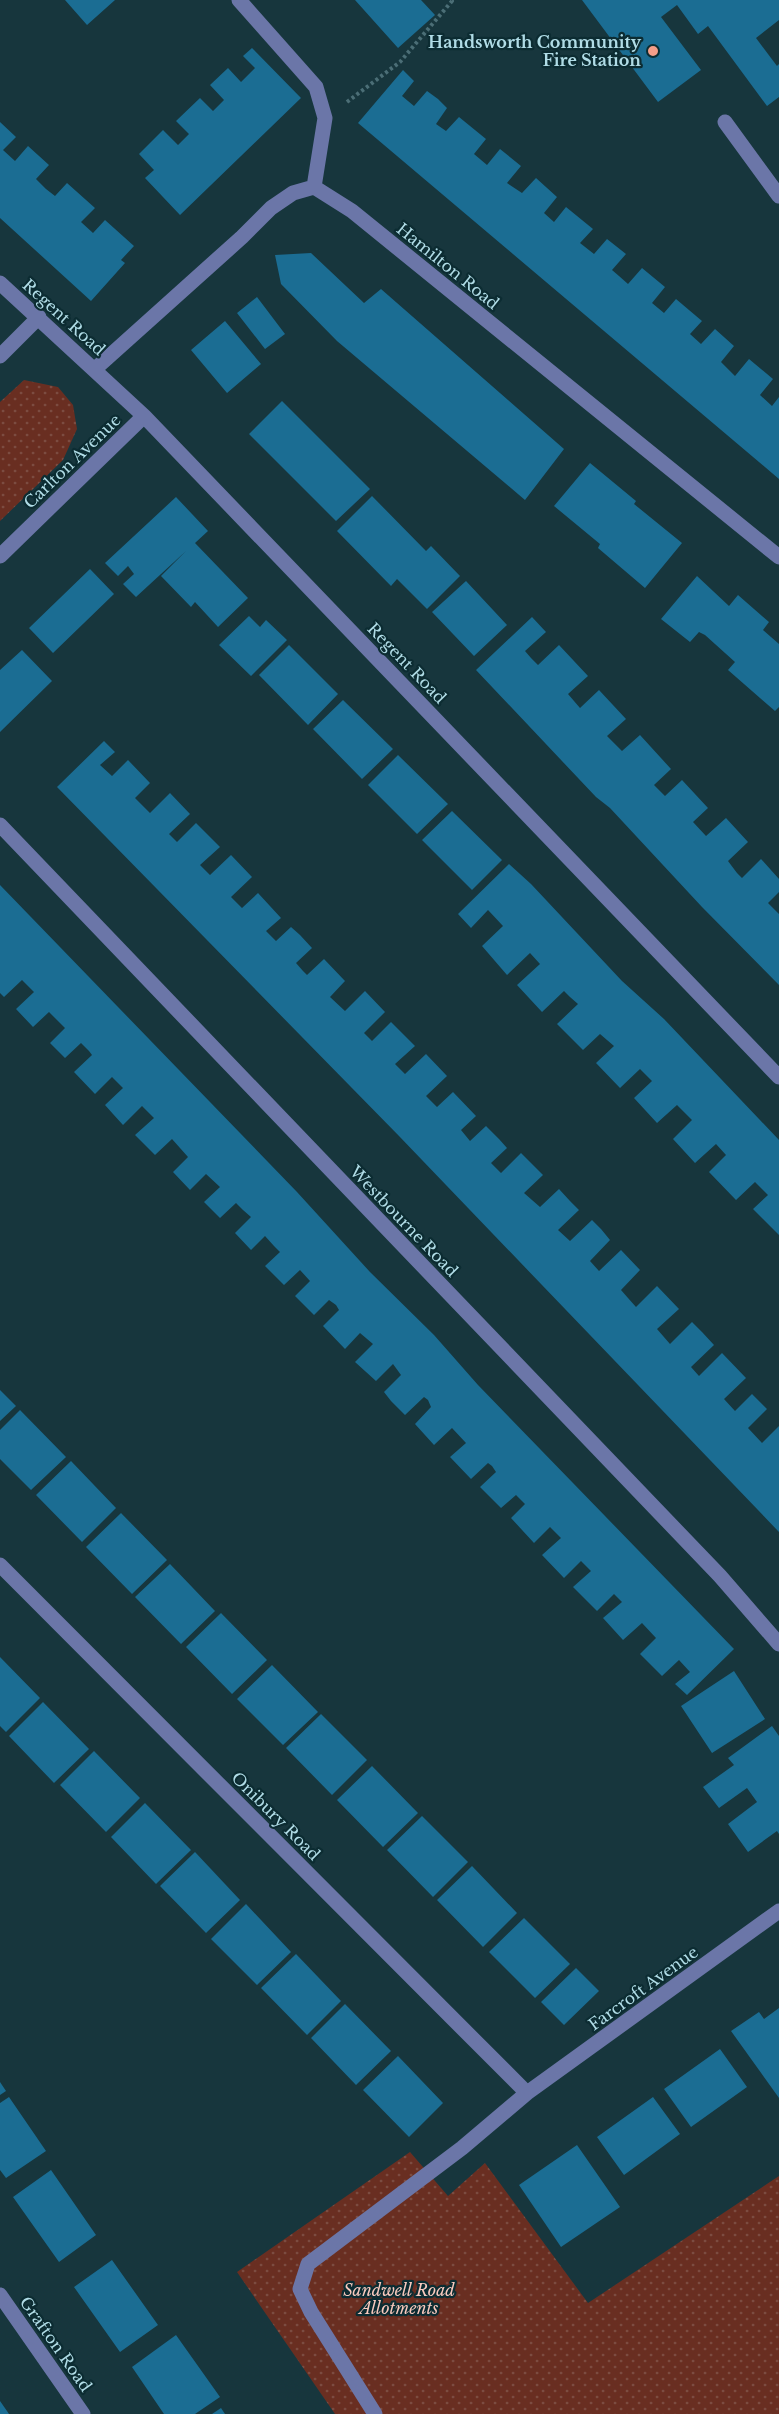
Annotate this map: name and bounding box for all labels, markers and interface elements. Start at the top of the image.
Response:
place label: Handsworth Community Fire Station [428,32,642,70]
marker: Handsworth Community Fire Station [646,44,660,58]
street label: Hamilton Road [393,219,503,314]
street label: Regent Road [18,275,110,360]
street label: Carlton Avenue [19,410,125,512]
street label: Regent Road [363,618,451,708]
street label: Westbourne Road [345,1161,462,1281]
street label: Onibury Road [227,1767,325,1865]
street label: Farcroft Avenue [584,1942,702,2034]
park label: Sandwell Road Allotments [343,2280,455,2318]
street label: Grafton Road [16,2293,96,2396]

